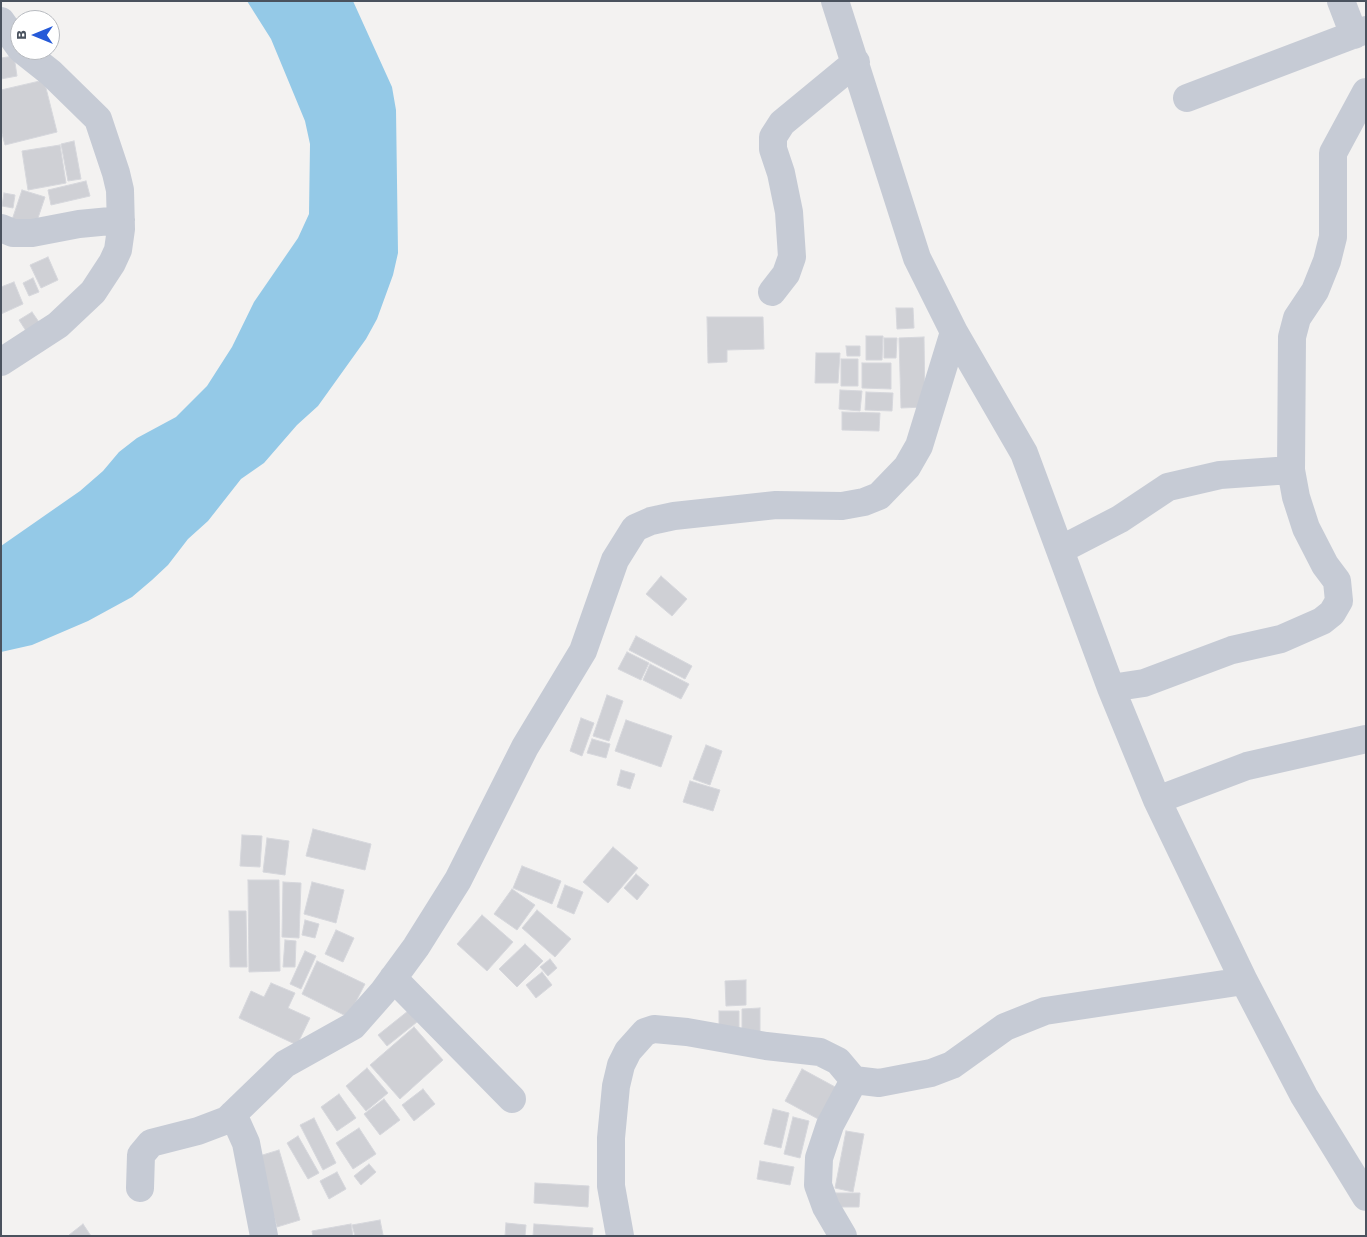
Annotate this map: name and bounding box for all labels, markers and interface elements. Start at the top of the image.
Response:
north arrow [10,10,60,60]
text: B [13,30,29,40]

